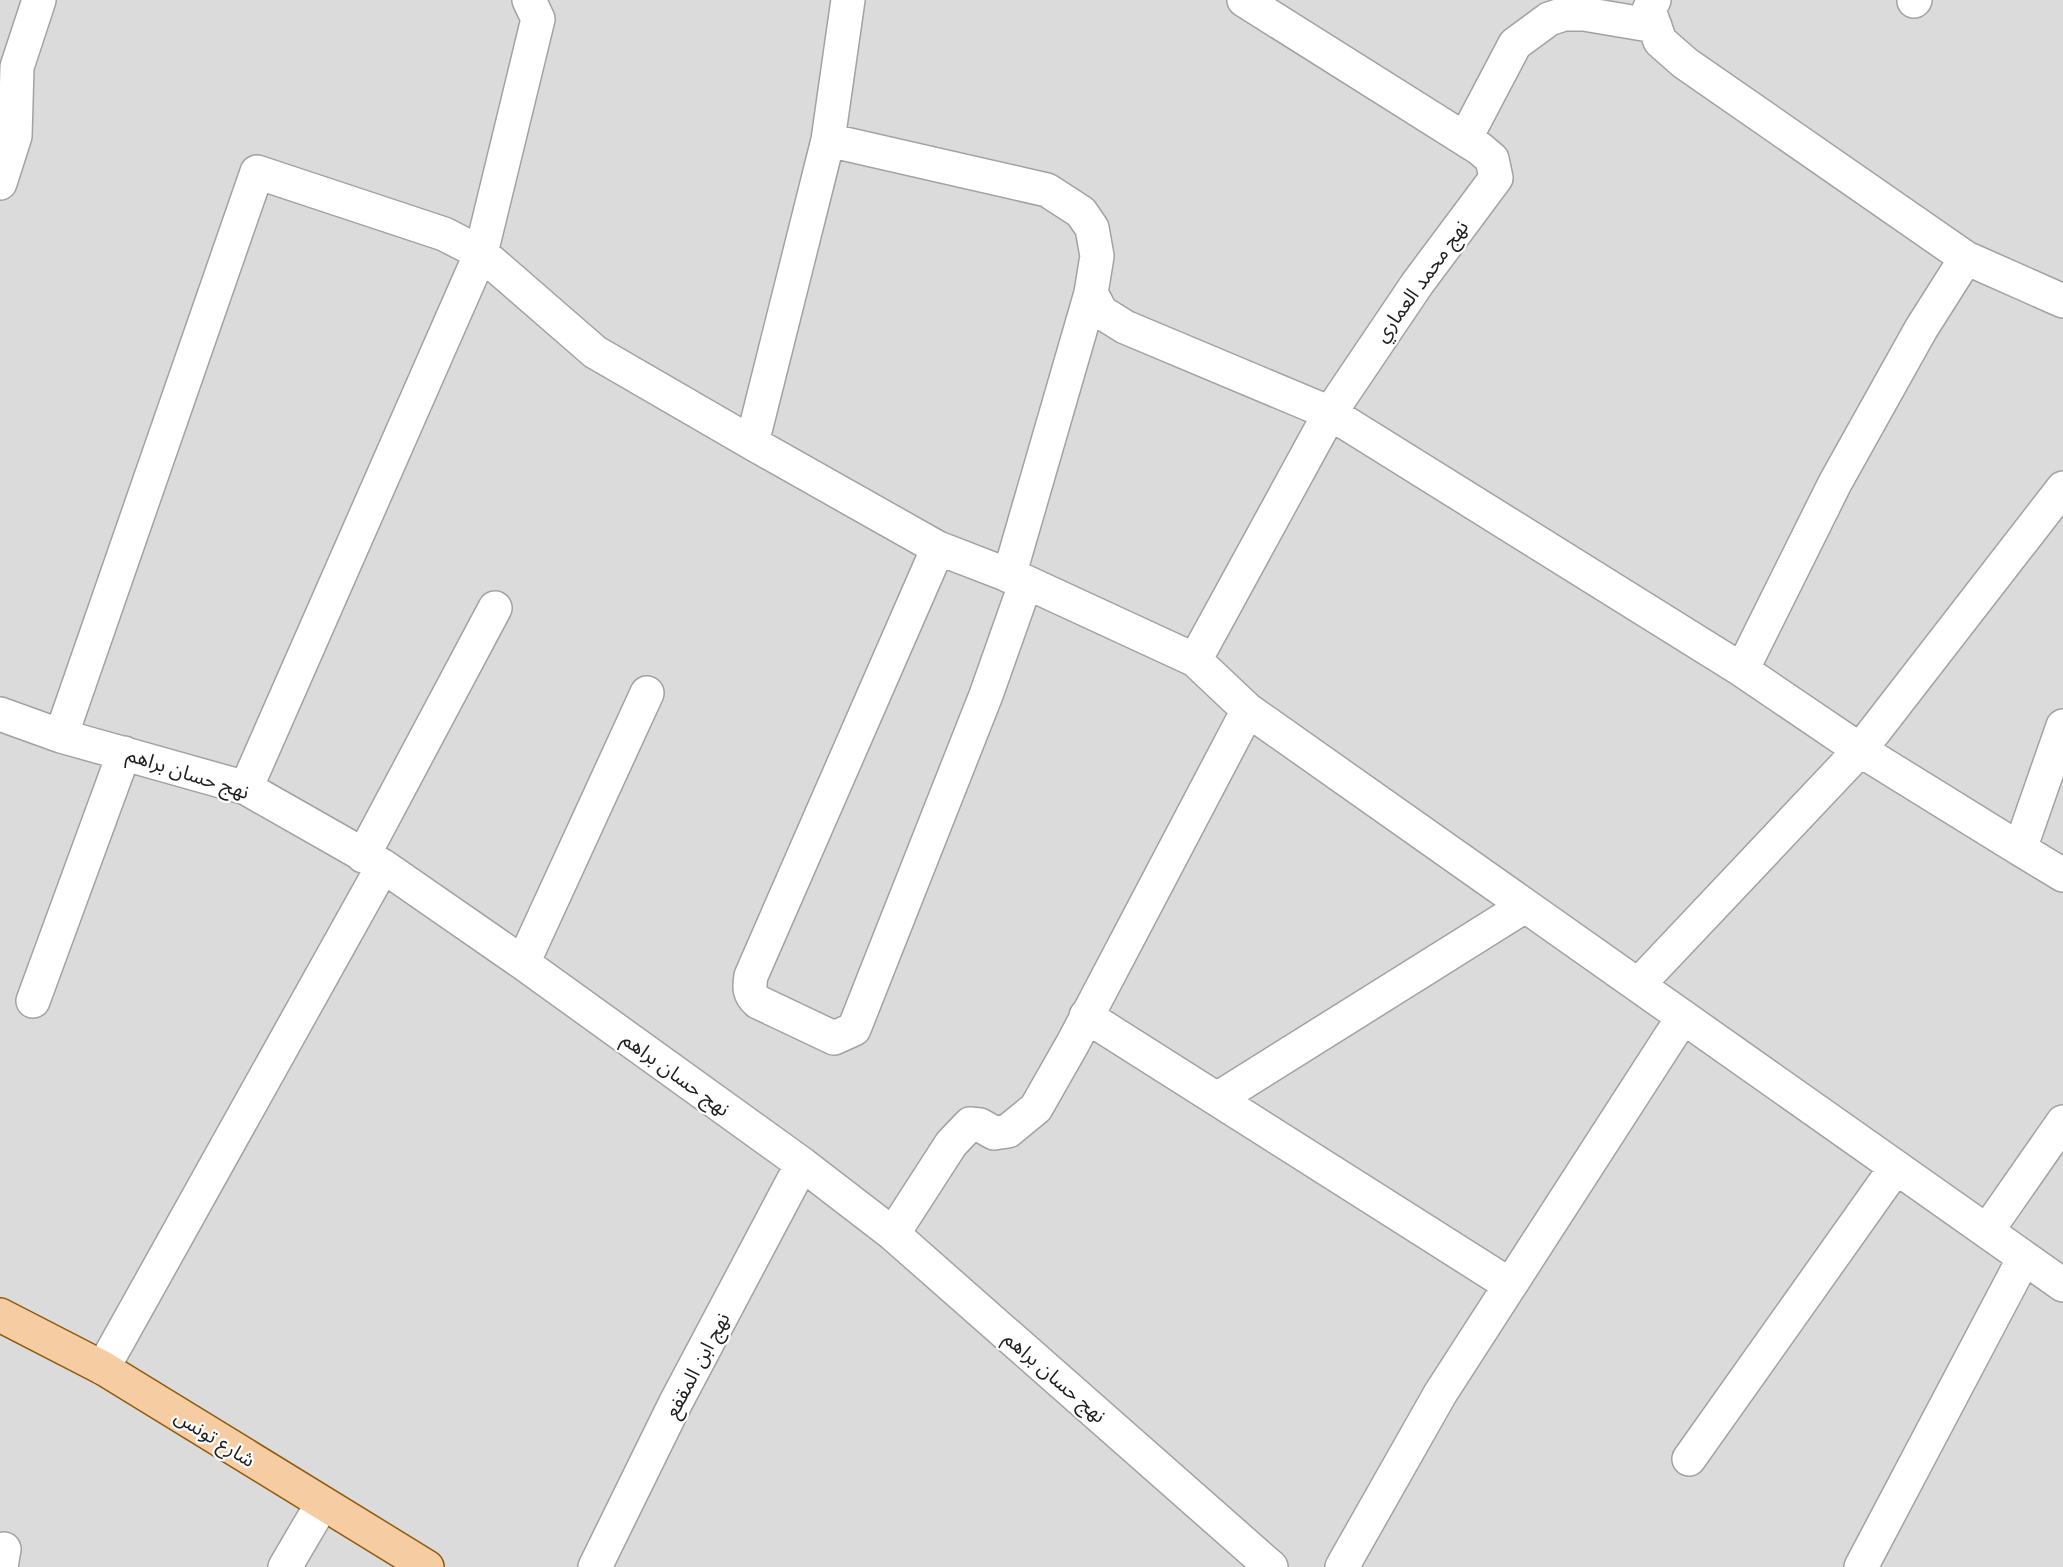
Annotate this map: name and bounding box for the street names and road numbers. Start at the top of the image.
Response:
street label: نهج محمد العماري [1368,215,1476,349]
street label: نهج حسان براهم [123,741,253,807]
street label: نهج حسان براهم [616,1026,735,1124]
street label: نهج ابن المقفع [658,1308,737,1423]
street label: نهج حسان براهم [997,1325,1112,1430]
street label: شارع تونس [169,1403,260,1475]

